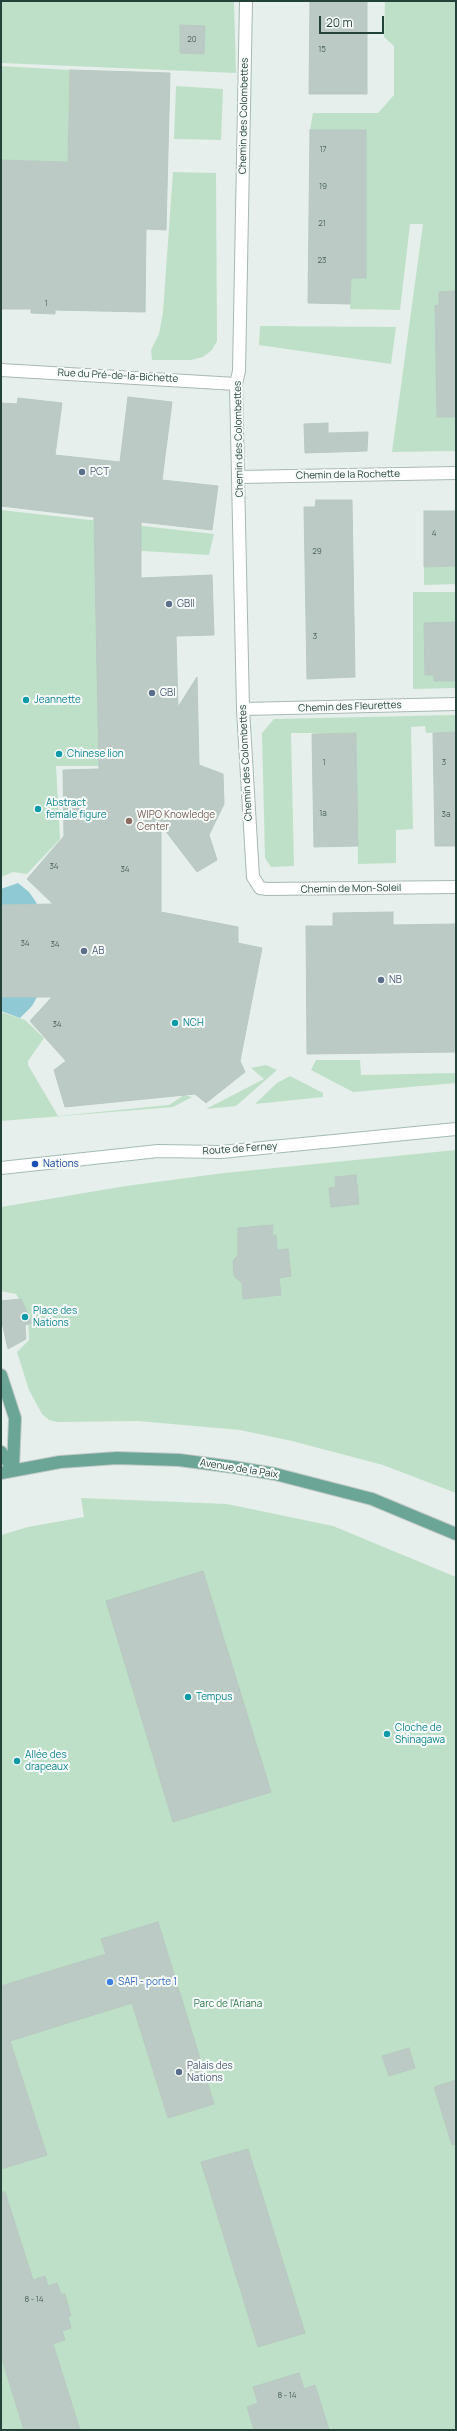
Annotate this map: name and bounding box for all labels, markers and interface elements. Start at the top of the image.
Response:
scale bar [321,8,386,34]
text: 20 m [326,14,353,31]
house number: 20 [187,35,197,45]
house number: 15 [318,45,326,55]
street label: Chemin des Colombettes [237,58,251,174]
house number: 17 [319,145,327,155]
house number: 19 [319,182,327,192]
house number: 21 [318,219,326,229]
house number: 23 [318,256,326,266]
house number: 1 [44,299,48,309]
street label: Rue du Pré-de-la-Bichette [57,367,179,385]
street label: Chemin des Colombettes [232,381,246,497]
place label: PCT [90,466,109,478]
marker: PCT [77,467,87,477]
street label: Chemin de la Rochette [296,468,400,482]
house number: 4 [432,529,436,539]
house number: 29 [312,547,322,557]
place label: GBII [177,598,195,610]
marker: GBII [164,599,174,609]
house number: 3 [313,632,317,642]
place label: GBI [160,687,176,699]
marker: GBI [147,688,157,698]
place label: Jeannette [34,694,81,706]
marker: Jeannette [21,695,31,705]
street label: Chemin des Fleurettes [298,699,402,715]
street label: Chemin des Colombettes [237,704,255,822]
place label: Chinese lion [67,748,124,760]
marker: Chinese lion [54,749,64,759]
house number: 1 [322,758,326,768]
house number: 3 [442,758,446,768]
place label: Abstract female figure [46,797,106,820]
marker: Abstract female figure [33,804,43,814]
place label: WIPO Knowledge Center [137,809,215,832]
house number: 1a [319,809,327,819]
house number: 3a [442,810,450,820]
marker: WIPO Knowledge Center [124,816,134,826]
house number: 34 [49,862,59,872]
house number: 34 [120,865,130,875]
street label: Chemin de Mon-Soleil [301,882,401,896]
house number: 34 [20,939,30,949]
house number: 34 [50,940,60,950]
place label: AB [92,945,104,957]
marker: AB [79,946,89,956]
place label: NB [389,974,402,986]
marker: NB [376,975,386,985]
place label: NCH [183,1017,204,1029]
marker: NCH [170,1018,180,1028]
house number: 34 [52,1020,62,1030]
street label: Route de Ferney [202,1140,278,1158]
place label: Nations [43,1158,79,1170]
marker: Nations [30,1159,40,1169]
place label: Place des Nations [33,1305,77,1328]
marker: Place des Nations [20,1312,30,1322]
street label: Avenue de la Paix [199,1457,279,1481]
place label: Tempus [196,1691,232,1703]
marker: Tempus [183,1692,193,1702]
place label: Cloche de Shinagawa [395,1722,445,1746]
marker: Cloche de Shinagawa [382,1729,392,1739]
place label: Allée des drapeaux [25,1749,68,1772]
marker: Allée des drapeaux [12,1756,22,1766]
place label: SAFI - porte 1 [118,1976,177,1988]
marker: SAFI - porte 1 [105,1977,115,1987]
park label: Parc de l'Ariana [194,1998,262,2010]
place label: Palais des Nations [187,2060,233,2084]
marker: Palais des Nations [174,2067,184,2077]
house number: 8 - 14 [24,2295,44,2305]
house number: 8 - 14 [277,2391,297,2401]

